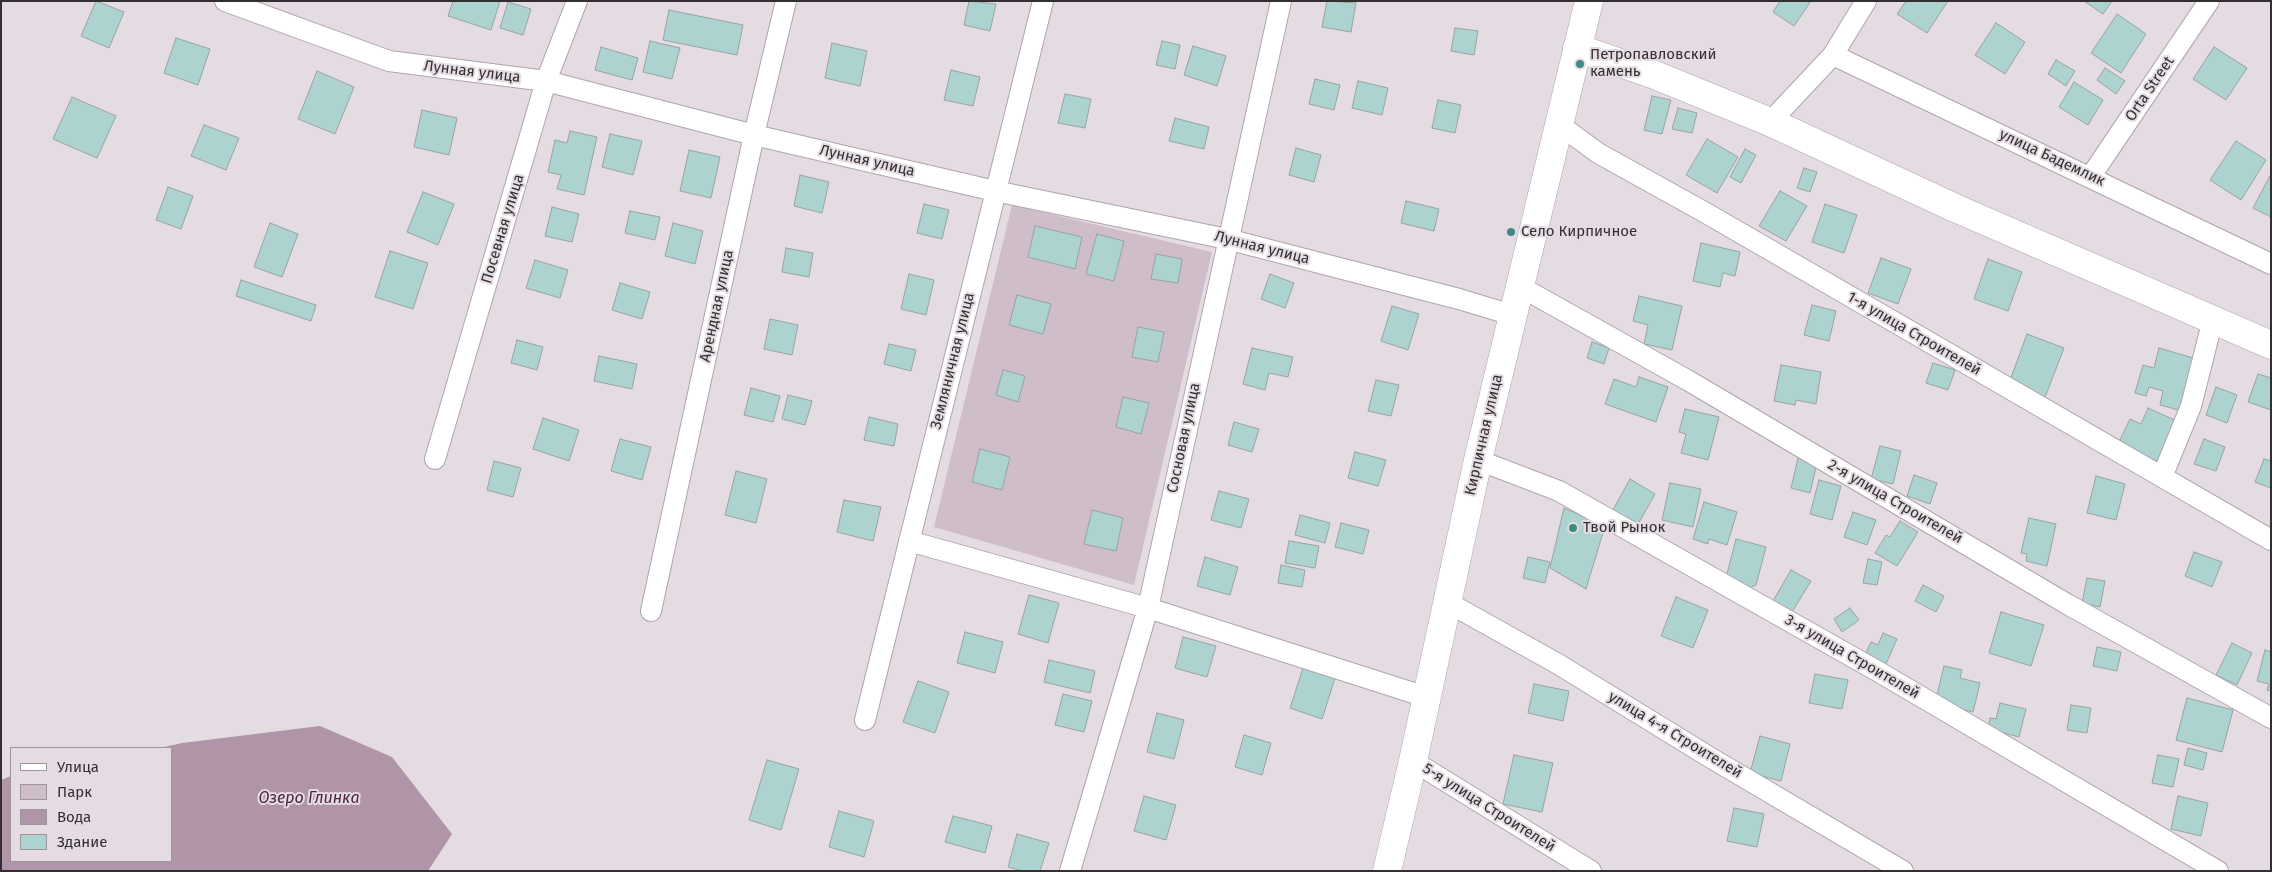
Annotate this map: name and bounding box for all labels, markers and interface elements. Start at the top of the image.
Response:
place label: Петропавловский камень [1590,46,1716,81]
street label: Orta Street [2122,53,2178,125]
street label: Лунная улица [423,57,521,87]
marker: Петропавловский камень [1574,58,1586,70]
street label: улица Бадемлик [1996,126,2108,190]
street label: Лунная улица [818,141,916,181]
street label: Посевная улица [478,172,528,286]
place label: Село Кирпичное [1521,223,1637,241]
marker: Село Кирпичное [1505,226,1517,238]
street label: Лунная улица [1213,228,1311,268]
street label: Арендная улица [696,248,738,364]
street label: 1-я улица Строителей [1844,288,1984,380]
street label: Земляничная улица [927,291,979,431]
street label: Кирпичная улица [1461,373,1507,497]
street label: Сосновая улица [1164,381,1204,495]
street label: 2-я улица Строителей [1824,456,1966,548]
place label: Твой Рынок [1583,519,1665,537]
marker: Твой Рынок [1567,522,1579,534]
street label: 3-я улица Строителей [1781,611,1923,703]
street label: улица 4-я Строителей [1605,688,1745,782]
legend [10,747,172,862]
text: Улица [57,758,99,776]
street label: 5-я улица Строителей [1420,760,1558,856]
text: Парк [57,783,92,801]
water label: Озеро Глинка [258,789,360,809]
text: Вода [57,808,91,826]
text: Здание [57,833,107,851]

